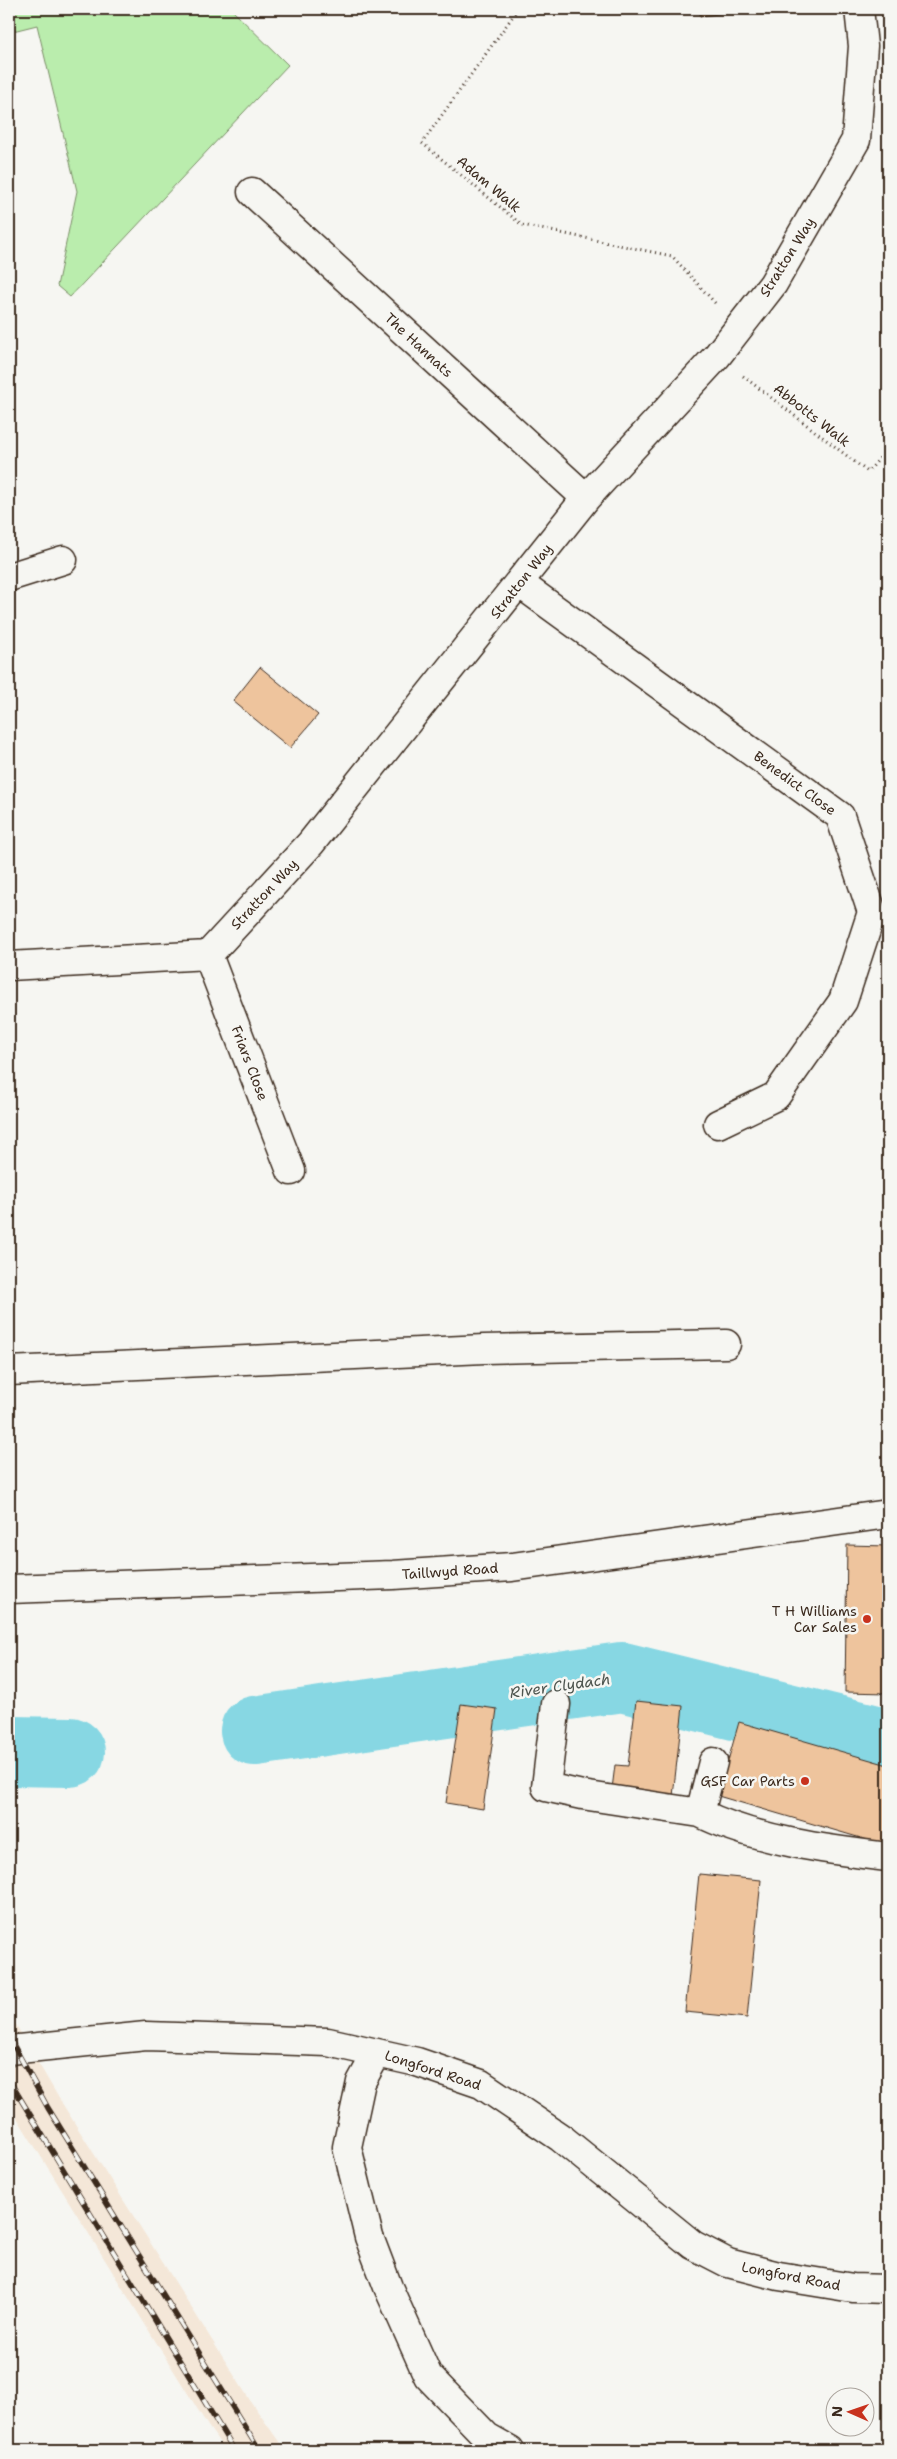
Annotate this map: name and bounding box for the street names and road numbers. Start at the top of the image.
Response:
street label: Adam Walk [453,152,525,216]
street label: Stratton Way [755,214,819,300]
street label: The Hannats [381,309,457,381]
street label: Abbotts Walk [770,379,854,451]
street label: Stratton Way [486,540,556,622]
street label: Benedict Close [750,747,840,819]
street label: Stratton Way [227,855,301,933]
street label: Friars Close [227,1023,273,1103]
street label: Taillwyd Road [401,1559,499,1583]
street label: Longford Road [382,2046,484,2094]
street label: Longford Road [740,2258,842,2294]

